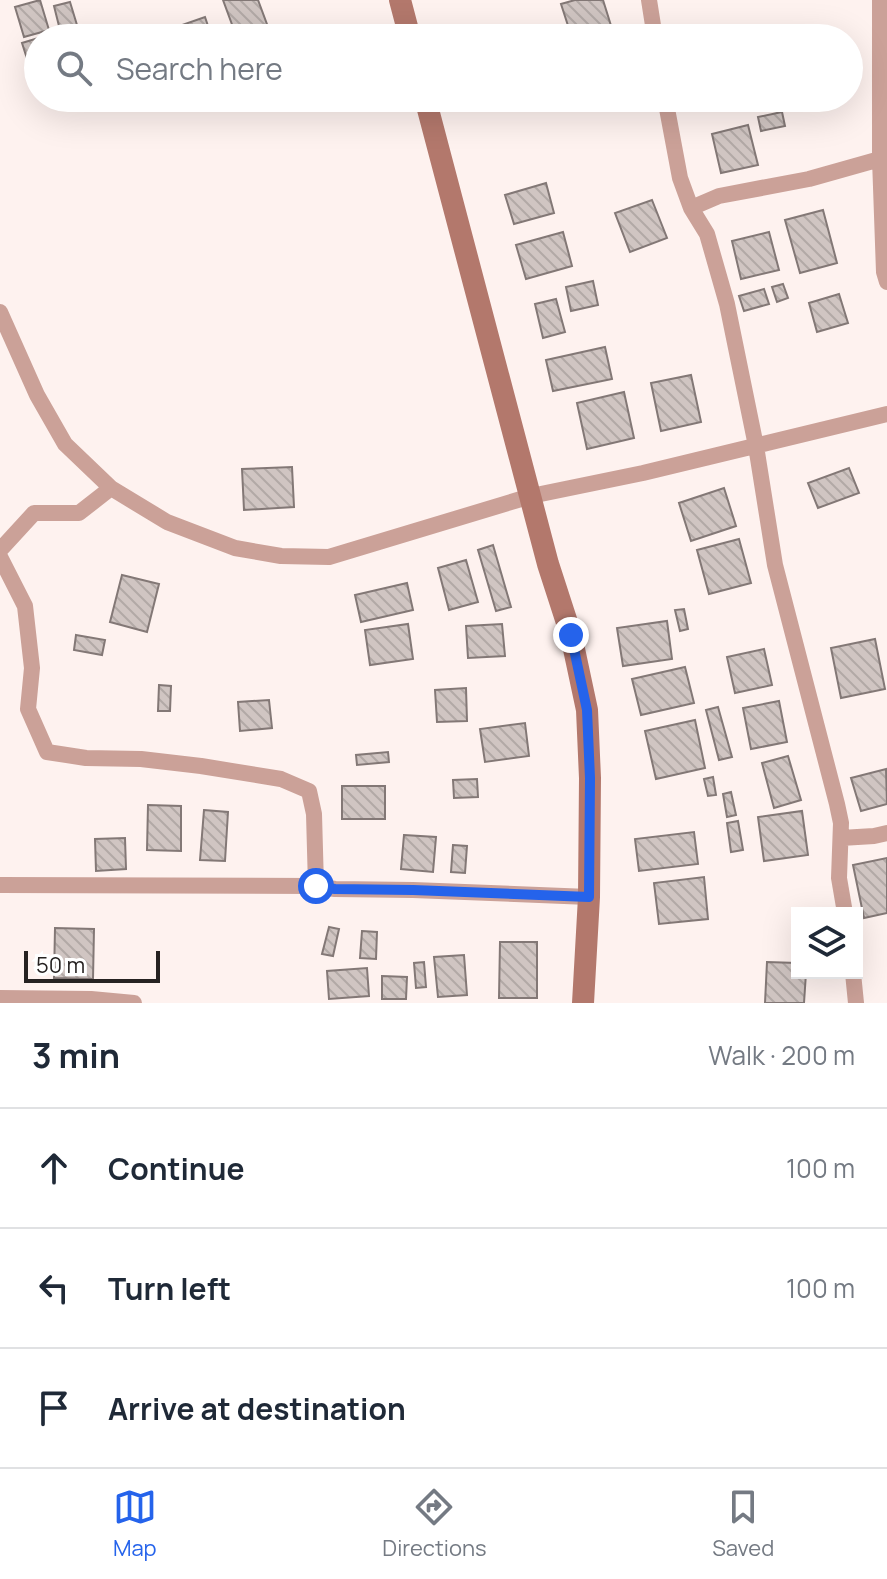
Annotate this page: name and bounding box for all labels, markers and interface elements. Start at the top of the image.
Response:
search box [24,24,863,112]
icon: search [52,46,96,90]
text: Search here [116,48,283,89]
route end [553,617,589,653]
route start [298,868,334,904]
map controls [791,907,863,979]
button: layers [791,907,863,979]
scale bar [24,947,160,983]
text: 50 m [36,950,85,980]
text: 3 min [32,1032,120,1078]
text: Walk · 200 m [708,1037,855,1073]
icon: ahead [32,1146,76,1190]
text: Continue [108,1148,244,1189]
text: 100 m [786,1150,855,1186]
icon: left [32,1266,76,1310]
text: Turn left [108,1268,231,1309]
text: 100 m [786,1270,855,1306]
icon: arrive [32,1386,76,1430]
text: Arrive at destination [108,1388,406,1429]
tab: Map [113,1485,157,1563]
tab: Directions [382,1485,487,1563]
tab: Saved [712,1485,774,1563]

